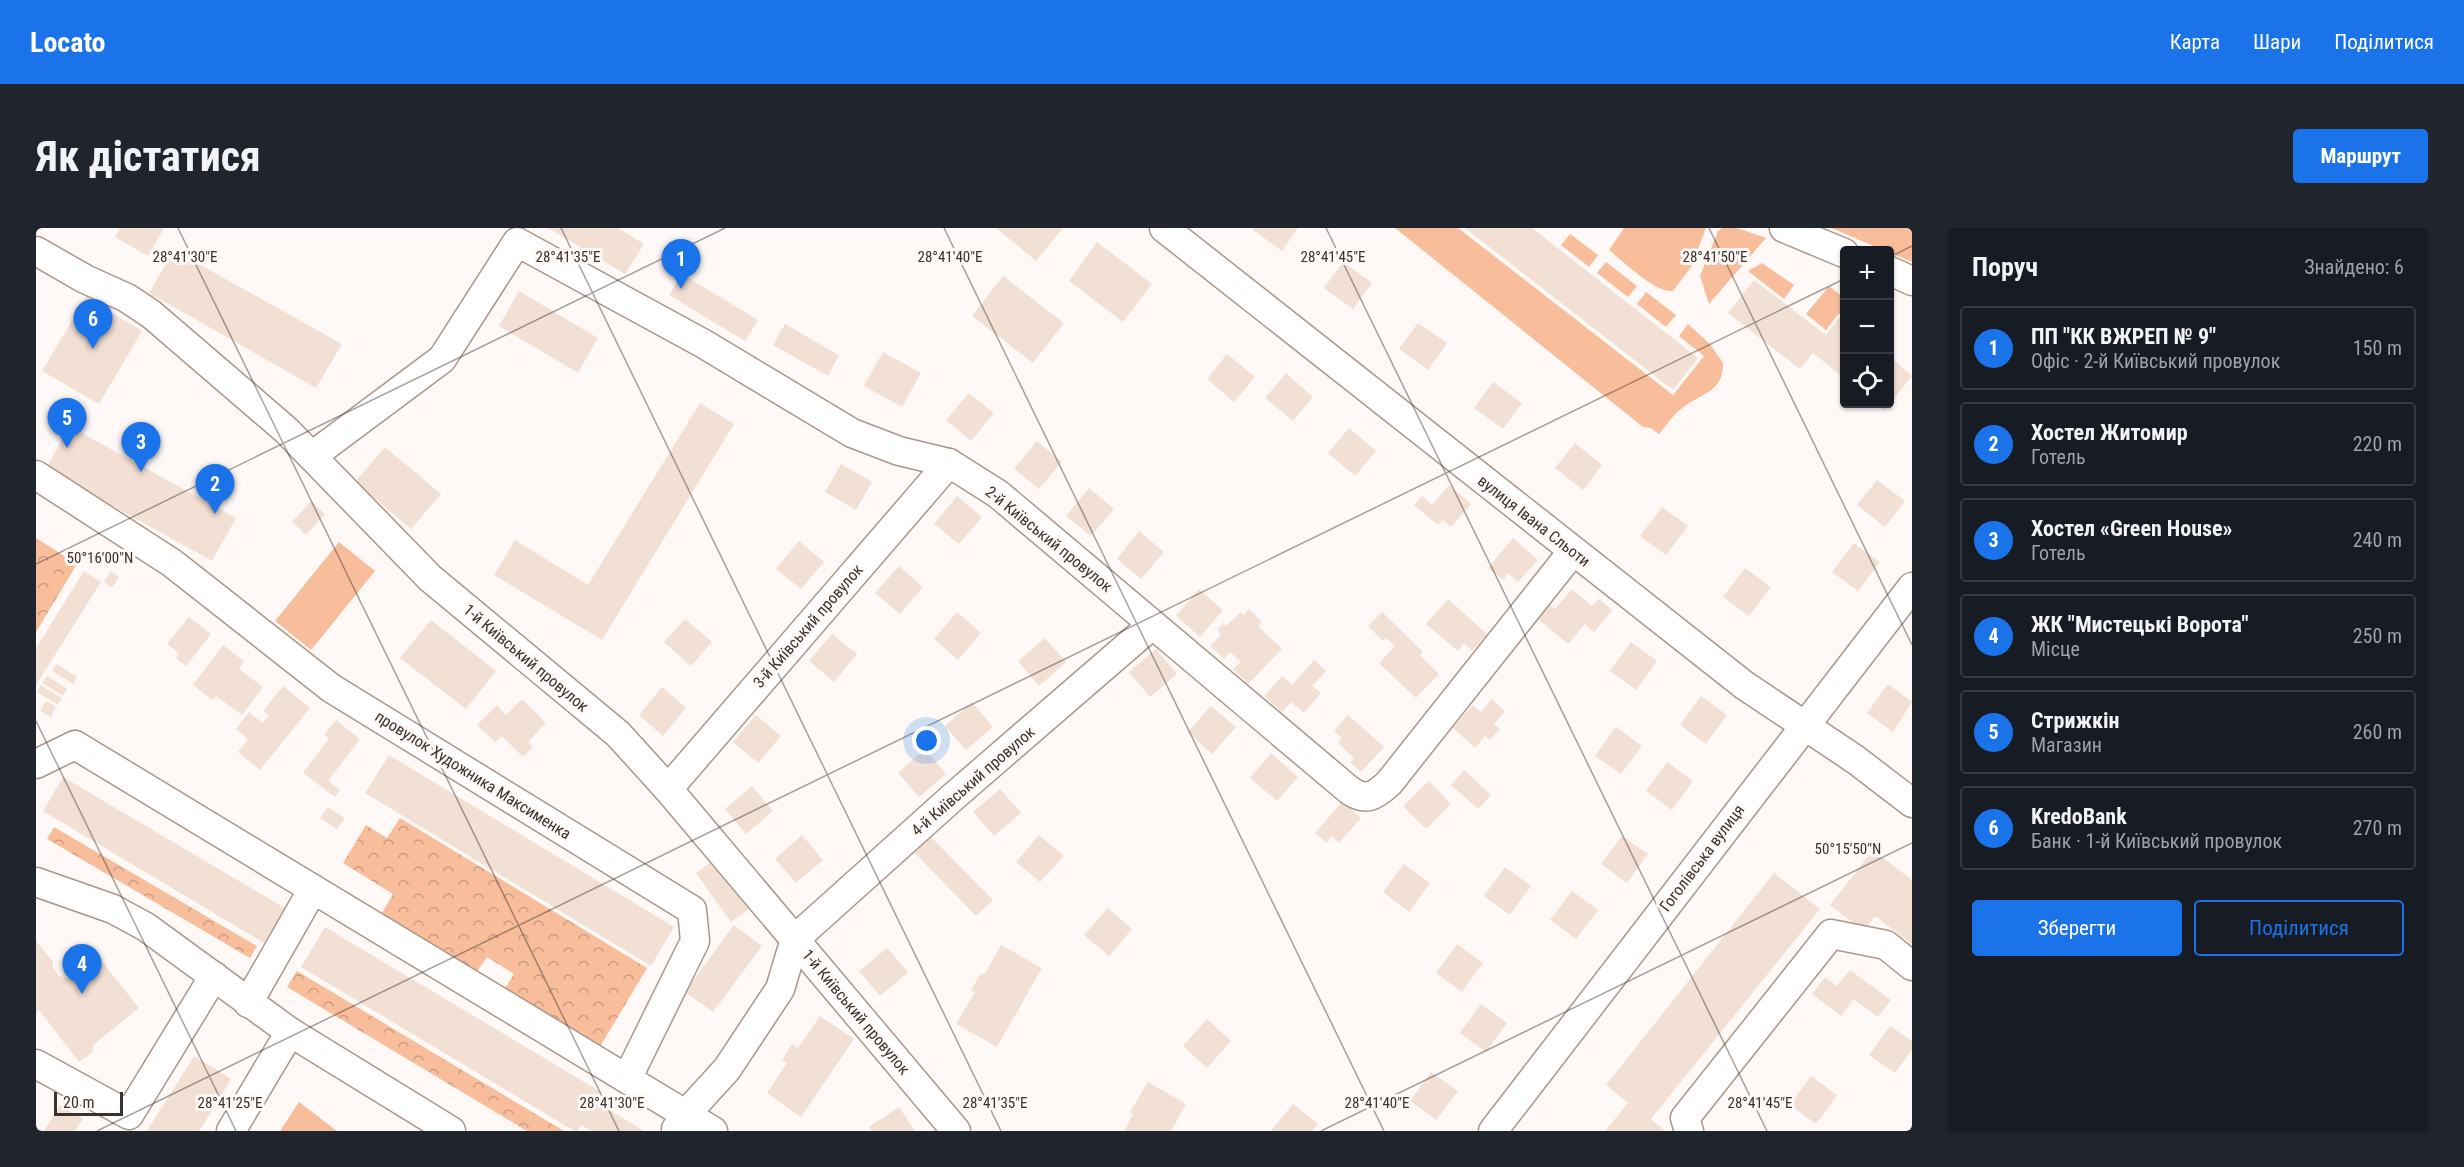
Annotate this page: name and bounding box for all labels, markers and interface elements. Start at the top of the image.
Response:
text: Locato [30,26,106,59]
text: Карта [2170,30,2220,54]
text: Шари [2253,30,2301,54]
text: Поділитися [2334,30,2434,54]
button: Маршрут [2293,129,2428,183]
text: Як дістатися [36,132,261,181]
pin: 1 [662,239,700,289]
map controls [1840,246,1894,408]
button: + [1840,246,1894,300]
text: 28°41'30"E [153,248,217,266]
text: 28°41'35"E [536,248,600,266]
text: 28°41'40"E [918,248,982,266]
text: 28°41'45"E [1301,248,1365,266]
text: 28°41'50"E [1683,248,1747,266]
text: Поруч [1972,252,2038,282]
text: Знайдено: 6 [2304,255,2404,279]
pin: 6 [74,300,112,349]
button: − [1840,300,1894,354]
text: ПП "КК ВЖРЕП № 9" [2031,324,2216,349]
text: 1 [1988,336,1999,360]
text: 150 m [2353,336,2402,360]
text: Офіс · 2-й Київський провулок [2031,349,2280,373]
button: locate [1840,354,1894,408]
pin: 5 [48,398,87,448]
text: Хостел Житомир [2031,420,2188,445]
pin: 3 [122,422,160,472]
text: 2 [1988,432,1999,456]
text: 220 m [2353,432,2402,456]
text: Готель [2031,445,2086,469]
pin: 2 [196,464,234,514]
street label: вулиця Івана Сльоти [1474,471,1594,571]
street label: 2-й Київський провулок [982,482,1116,596]
text: Хостел «Green House» [2031,516,2233,541]
text: 3 [1988,528,1999,552]
text: 240 m [2353,528,2402,552]
text: Готель [2031,541,2086,565]
text: 50°16'00"N [67,549,133,567]
street label: 3-й Київський провулок [749,560,867,692]
street label: 1-й Київський провулок [460,600,593,716]
text: ЖК "Мистецькі Ворота" [2031,612,2249,637]
text: 4 [1988,624,1999,648]
text: 250 m [2353,624,2402,648]
text: Місце [2031,637,2080,661]
street label: провулок Художника Максименка [372,707,574,843]
text: Стрижкін [2031,708,2120,733]
text: 5 [1988,720,1999,744]
text: 260 m [2353,720,2402,744]
street label: 4-й Київський провулок [907,722,1039,840]
your location [912,726,941,755]
text: Магазин [2031,733,2102,757]
street label: Гоголівська вулиця [1656,801,1748,915]
text: KredoBank [2031,804,2127,829]
text: 6 [1988,816,1999,840]
text: 270 m [2353,816,2402,840]
text: Банк · 1-й Київський провулок [2031,829,2282,853]
text: 50°15'50"N [1815,840,1881,858]
button: Зберегти [1972,900,2182,956]
button: Поділитися [2194,900,2404,956]
pin: 4 [62,944,102,994]
street label: 1-й Київський провулок [798,946,914,1079]
scale bar [54,1089,123,1116]
text: 20 m [63,1093,95,1112]
text: 28°41'25"E [198,1094,262,1112]
text: 28°41'30"E [580,1094,644,1112]
text: 28°41'35"E [963,1094,1027,1112]
text: 28°41'40"E [1345,1094,1409,1112]
text: 28°41'45"E [1728,1094,1792,1112]

